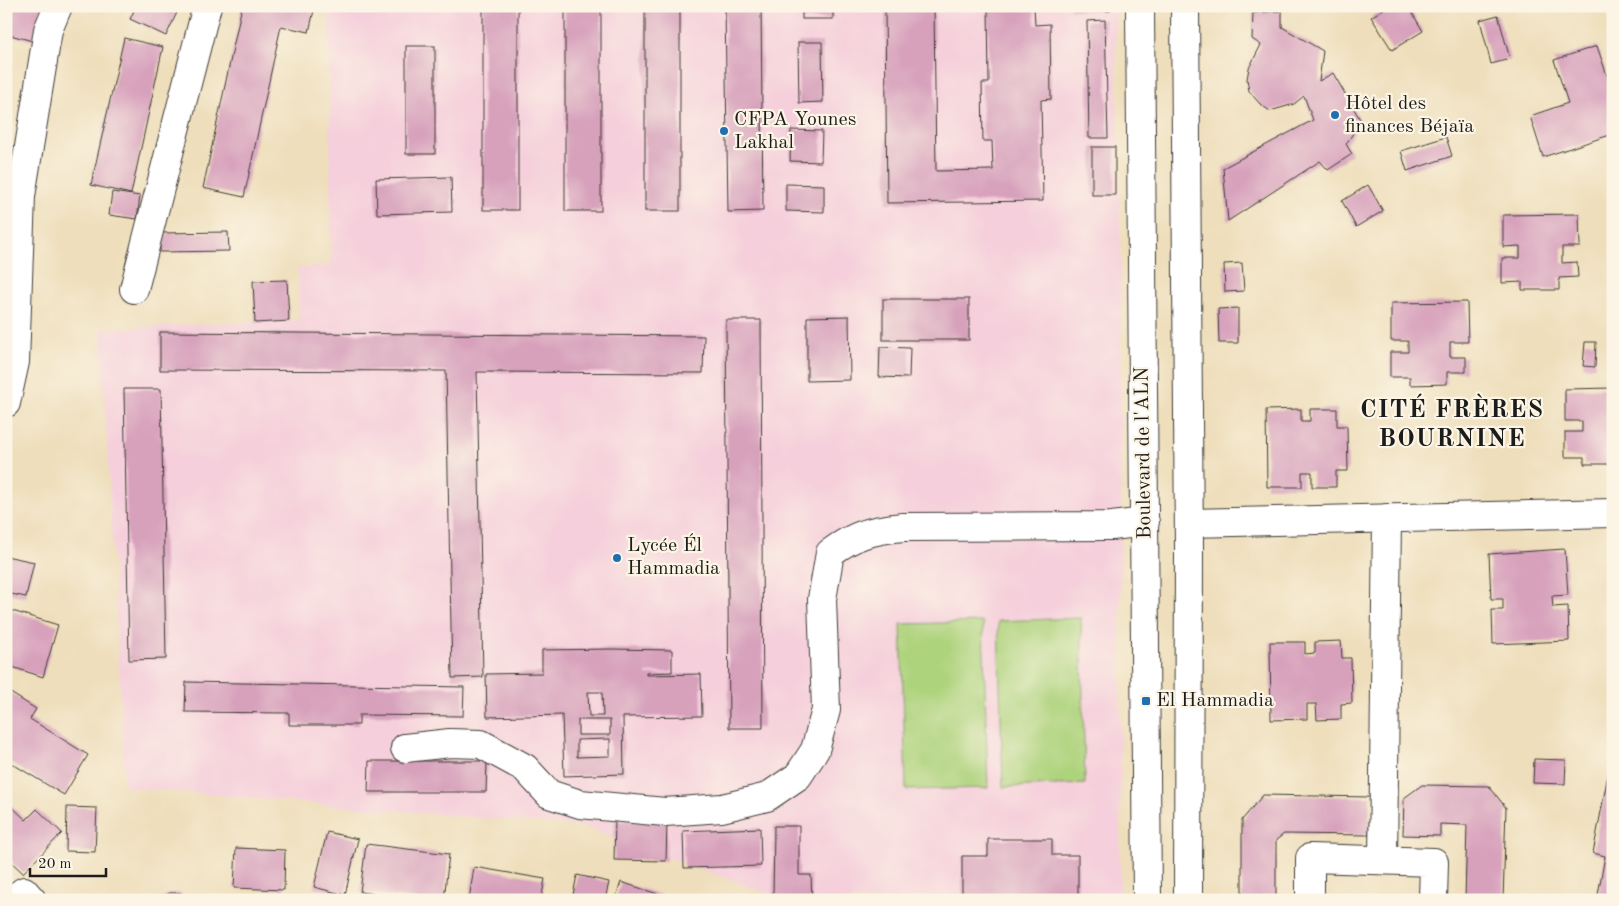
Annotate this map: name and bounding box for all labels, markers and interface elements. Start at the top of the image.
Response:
place label: Hôtel des finances Béjaïa [1345,94,1474,137]
marker: Hôtel des finances Béjaïa [1329,109,1341,121]
place label: CFPA Younes Lakhal [734,110,856,153]
marker: CFPA Younes Lakhal [718,125,730,137]
street label: Boulevard de l'ALN [1132,367,1156,539]
district label: CITÉ FRÈRES BOURNINE [1360,393,1544,452]
place label: Lycée Él Hammadia [627,533,720,579]
marker: Lycée Él Hammadia [611,552,623,564]
place label: El Hammadia [1156,691,1274,711]
marker: El Hammadia [1140,695,1152,707]
scale bar [30,846,106,878]
text: 20 m [38,857,72,872]

